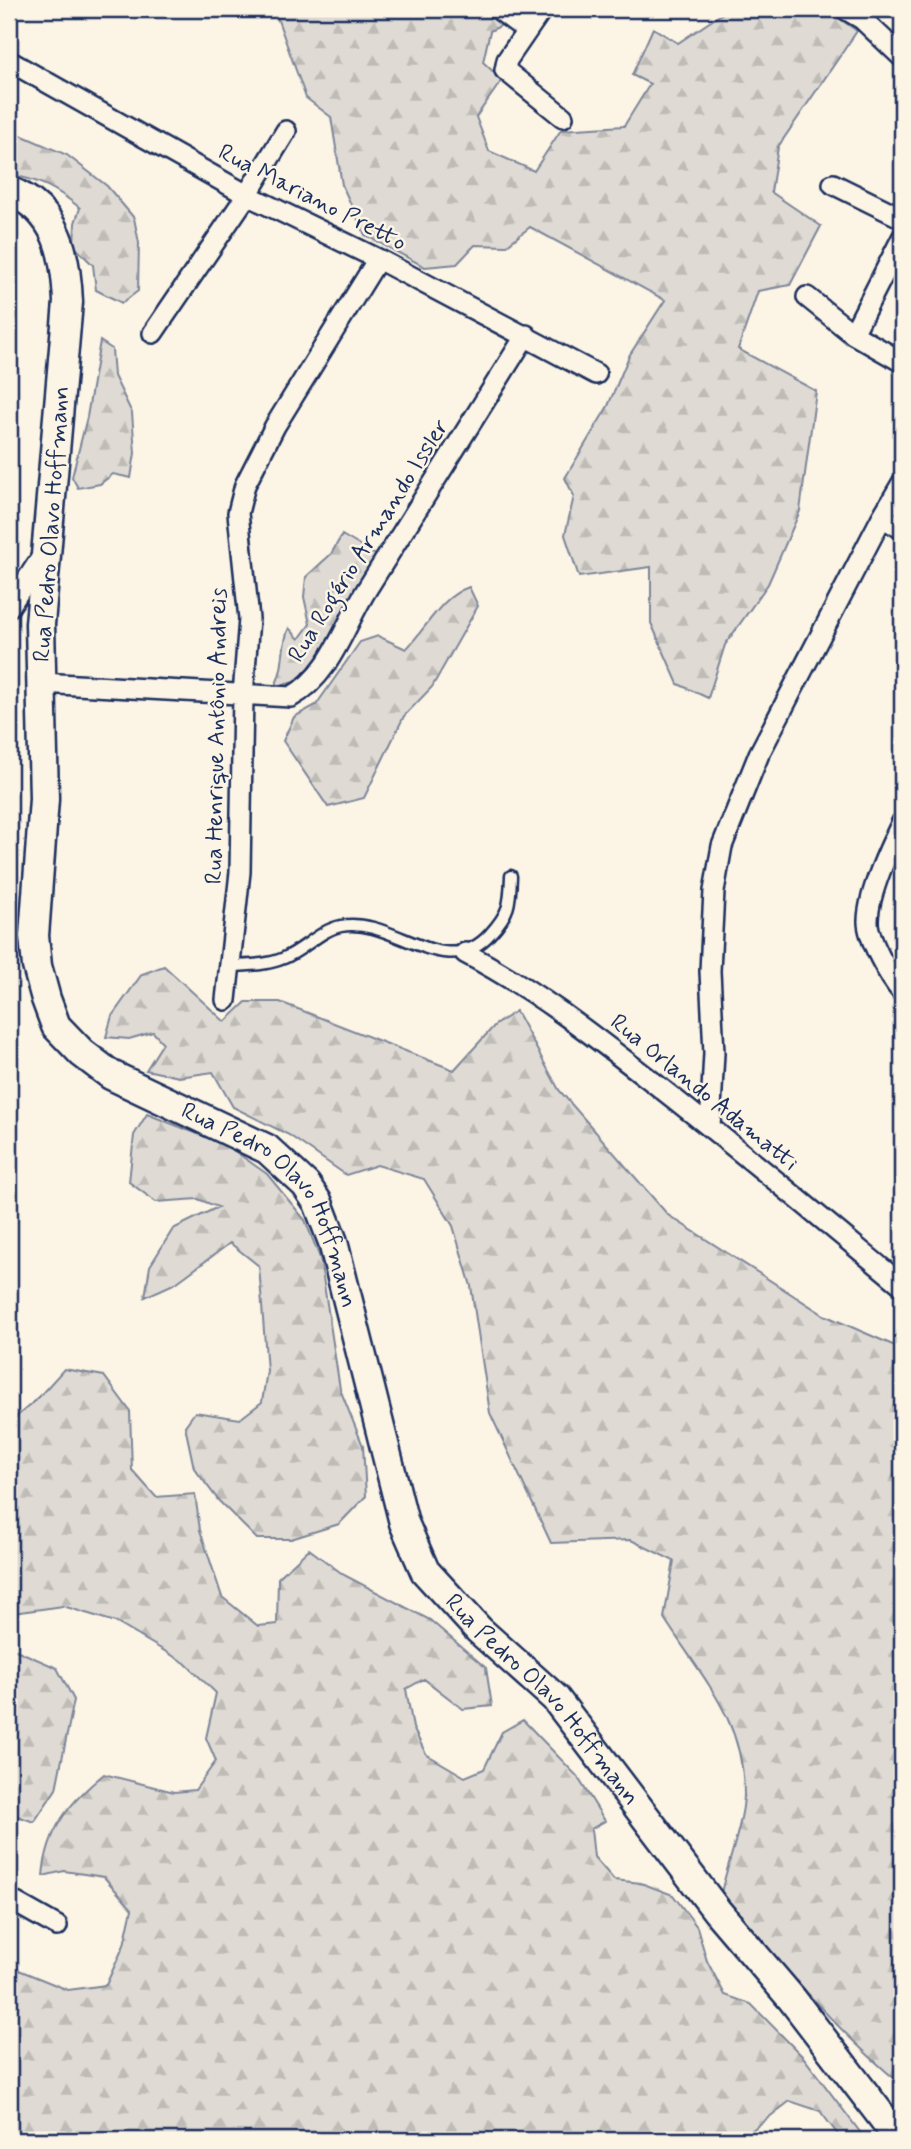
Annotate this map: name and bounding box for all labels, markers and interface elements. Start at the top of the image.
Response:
street label: Rua Mariano Pretto [213,137,411,259]
street label: Rua Pedro Olavo Hoffmann [27,385,77,663]
street label: Rua Rogério Armando Issler [281,413,459,670]
street label: Rua Henrique Antônio Andreis [199,587,235,885]
street label: Rua Orlando Adamatti [603,1007,805,1179]
street label: Rua Pedro Olavo Hoffmann [176,1095,365,1311]
street label: Rua Pedro Olavo Hoffmann [438,1587,647,1812]

